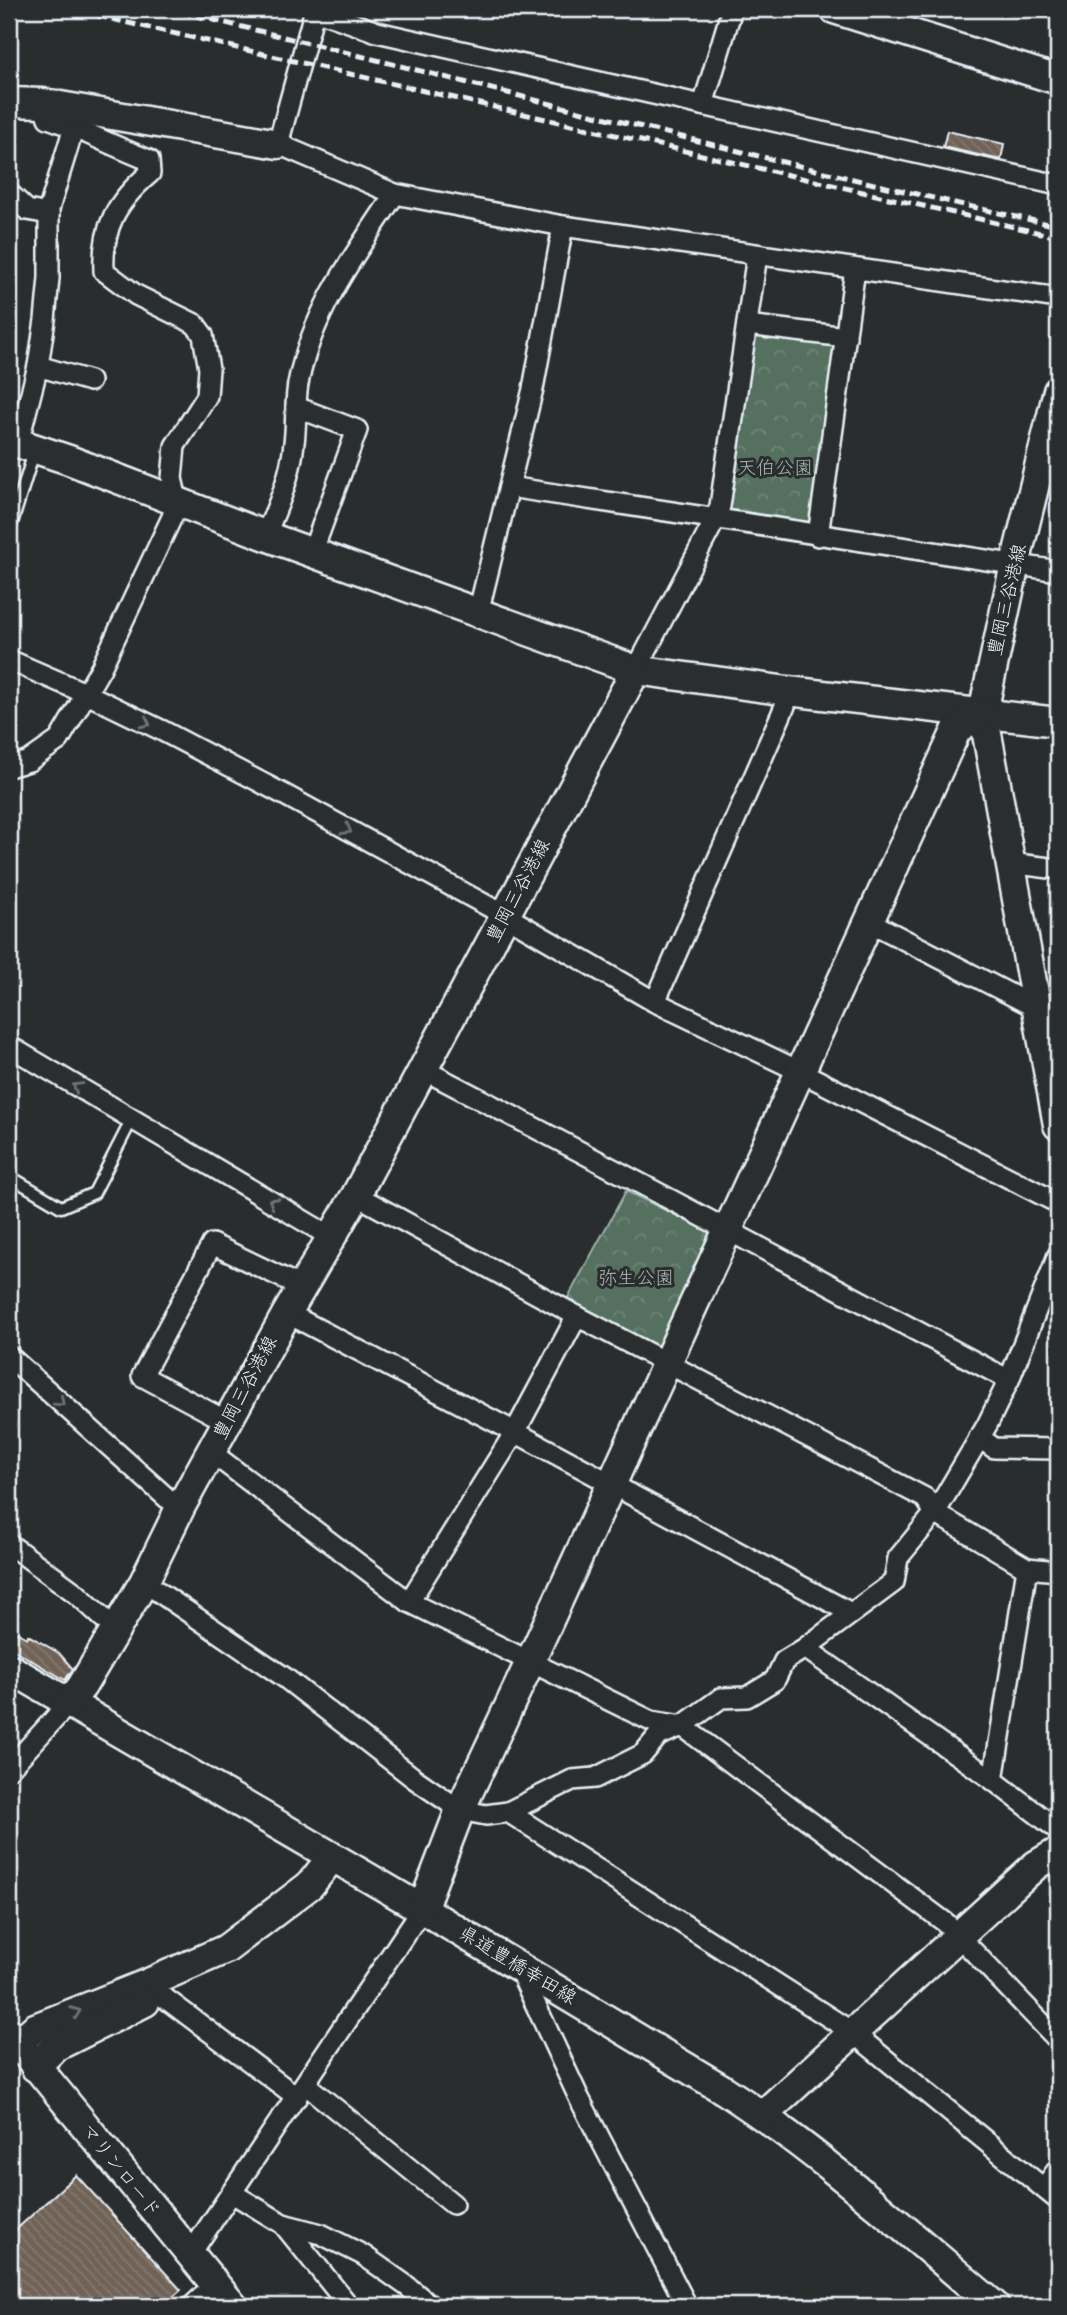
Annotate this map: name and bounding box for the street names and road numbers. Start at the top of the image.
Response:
street label: 豊岡三谷港線 [981,541,1035,659]
street label: 豊岡三谷港線 [479,834,559,948]
street label: 豊岡三谷港線 [206,1331,286,1445]
street label: 県道豊橋幸田線 [452,1919,582,2013]
street label: マリンロード [72,2117,168,2225]

